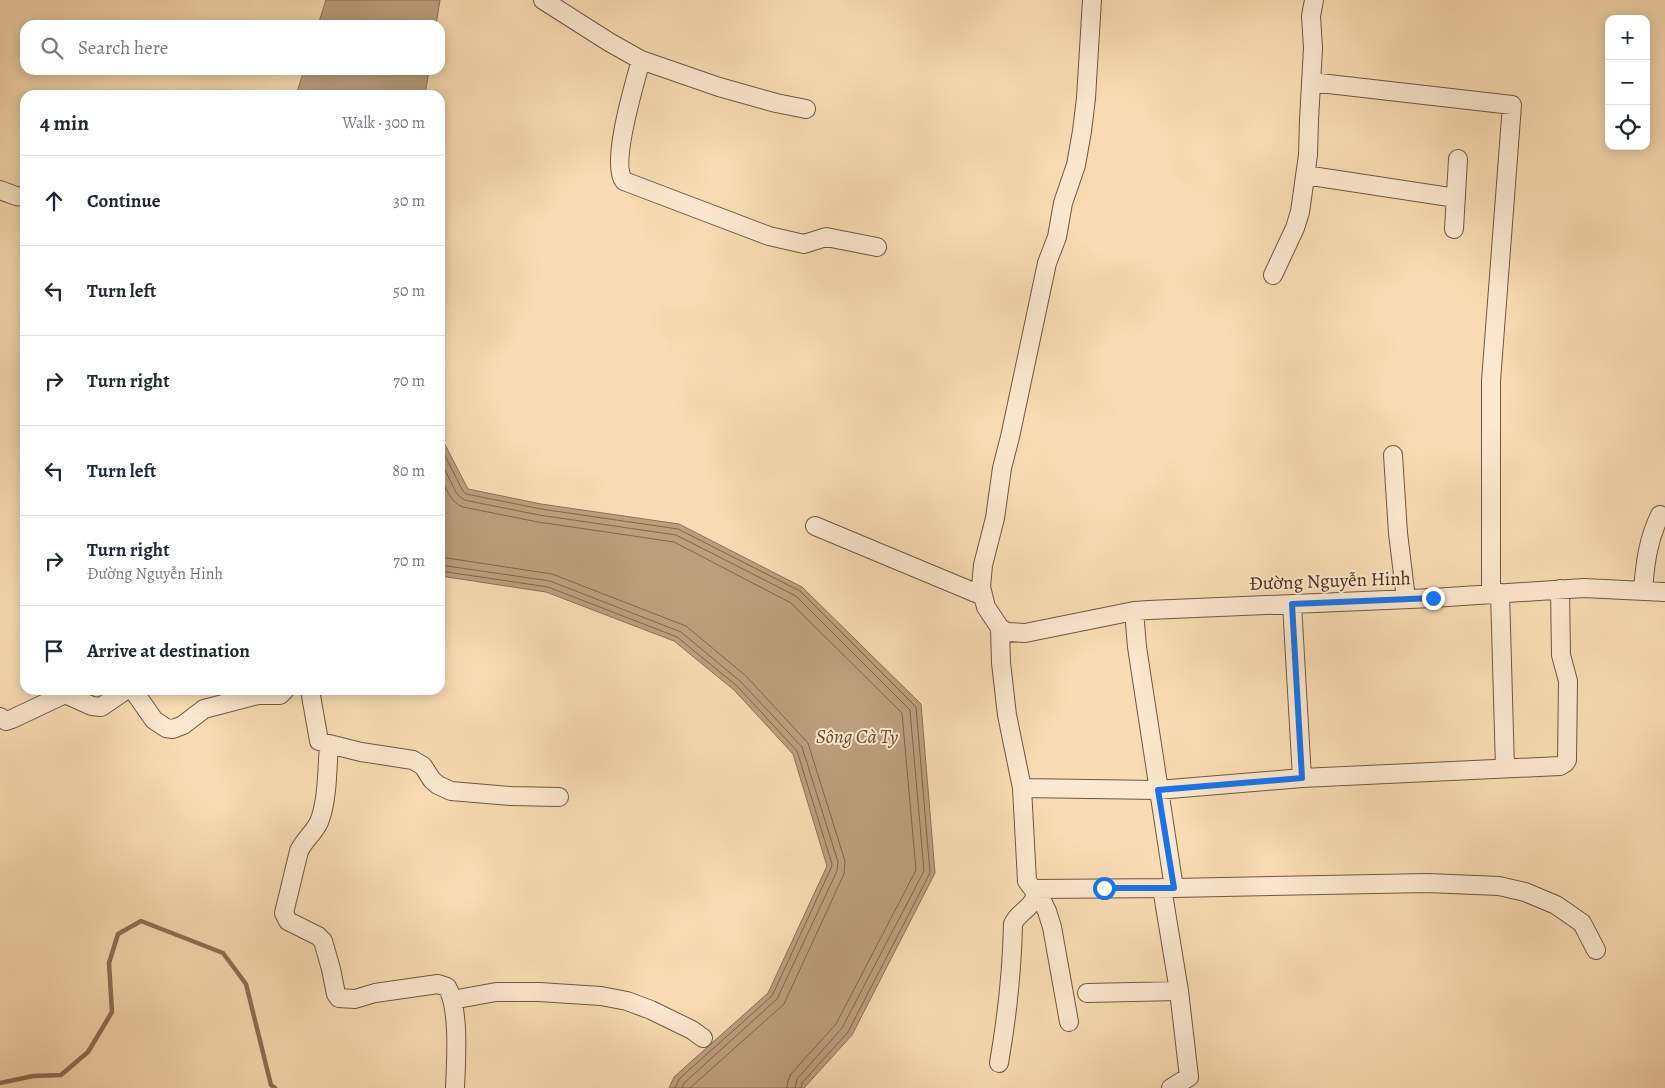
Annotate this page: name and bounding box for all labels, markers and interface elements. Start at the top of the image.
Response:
map controls [1605,15,1650,150]
button: + [1605,15,1650,60]
search box [20,20,445,75]
icon: search [38,34,66,62]
text: Search here [78,35,168,61]
button: − [1605,60,1650,105]
button: locate [1605,105,1650,150]
text: 4 min [40,109,89,137]
text: Walk · 300 m [342,112,425,134]
icon: ahead [40,187,68,215]
text: Continue [87,188,161,214]
text: 30 m [393,190,425,212]
icon: left [40,277,68,305]
text: Turn left [87,278,156,304]
text: 50 m [393,280,425,302]
icon: right [40,367,68,395]
text: Turn right [87,368,169,394]
text: 70 m [393,370,425,392]
icon: left [40,457,68,485]
text: Turn left [87,458,156,484]
text: 80 m [392,460,425,482]
text: Turn right [87,537,169,563]
icon: right [40,547,68,575]
text: 70 m [393,550,425,572]
text: Đường Nguyễn Hinh [87,563,223,585]
street label: Đường Nguyễn Hinh [1249,565,1411,597]
route end [1422,587,1445,610]
icon: arrive [40,637,68,665]
text: Arrive at destination [87,638,250,664]
water label: Sông Cà Ty [816,723,899,750]
route start [1093,877,1116,900]

